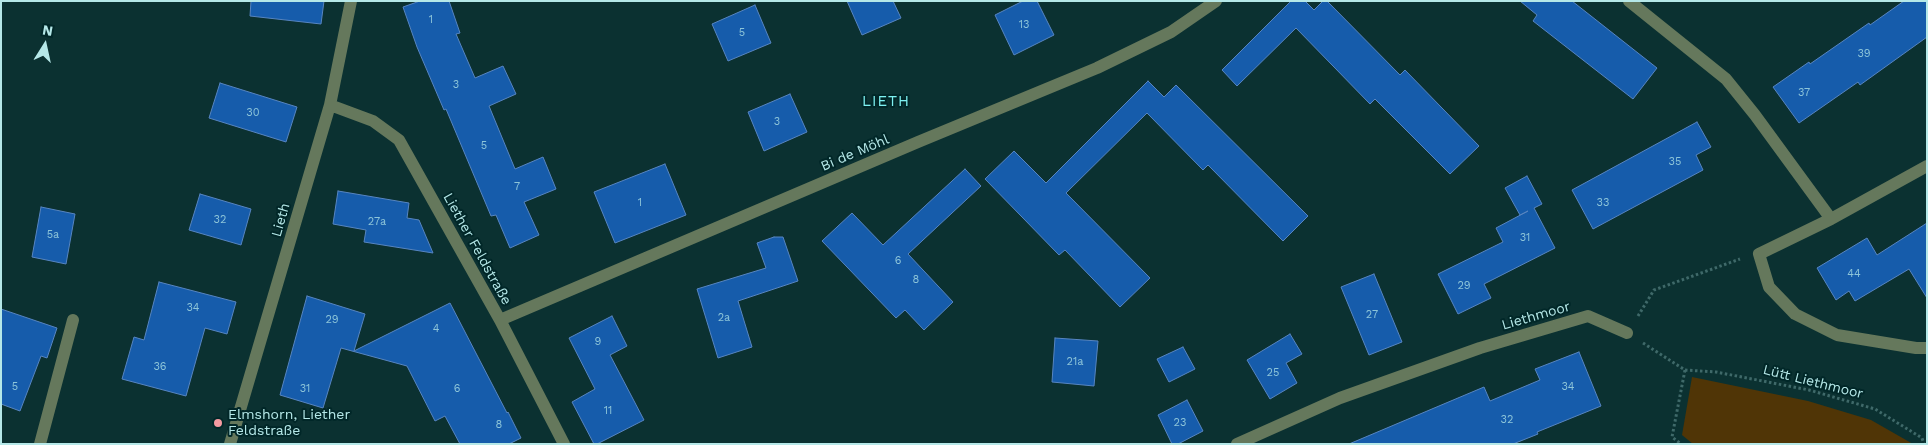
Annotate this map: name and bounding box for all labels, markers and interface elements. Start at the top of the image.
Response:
house number: 1 [429,13,433,27]
house number: 13 [1019,18,1029,32]
north arrow [20,20,70,70]
text: N [41,21,54,39]
house number: 5 [739,26,745,40]
house number: 39 [1857,47,1871,61]
house number: 3 [453,78,459,92]
house number: 37 [1798,86,1810,100]
district label: LIETH [861,93,911,111]
house number: 30 [246,106,260,120]
house number: 3 [774,115,780,129]
street label: Bi de Möhl [818,131,892,175]
house number: 5 [481,139,487,153]
house number: 35 [1669,155,1681,169]
house number: 7 [514,180,520,194]
street label: Liether Feldstraße [439,190,515,308]
house number: 1 [638,196,642,210]
house number: 33 [1597,196,1609,210]
street label: Lieth [268,201,294,239]
house number: 32 [214,213,226,227]
house number: 27a [368,215,386,229]
house number: 5a [47,228,59,242]
house number: 31 [1520,231,1530,245]
house number: 6 [895,254,901,268]
house number: 44 [1847,267,1861,281]
house number: 8 [913,273,919,287]
house number: 29 [1457,279,1471,293]
street label: Liethmoor [1500,298,1572,334]
house number: 34 [186,301,200,315]
house number: 27 [1366,308,1378,322]
house number: 2a [718,311,730,325]
house number: 29 [325,313,339,327]
house number: 4 [433,322,439,336]
house number: 9 [595,335,601,349]
house number: 21a [1067,355,1083,369]
house number: 36 [153,360,167,374]
street label: Lütt Liethmoor [1761,361,1865,403]
house number: 25 [1267,366,1279,380]
house number: 5 [12,380,18,394]
house number: 34 [1561,380,1575,394]
house number: 31 [300,382,310,396]
house number: 6 [454,382,460,396]
house number: 11 [604,404,612,418]
place label: Elmshorn, Liether Feldstraße [228,407,350,440]
house number: 32 [1501,413,1513,427]
house number: 23 [1174,416,1186,430]
marker: Elmshorn, Liether Feldstraße [212,417,224,429]
house number: 8 [496,418,502,432]

